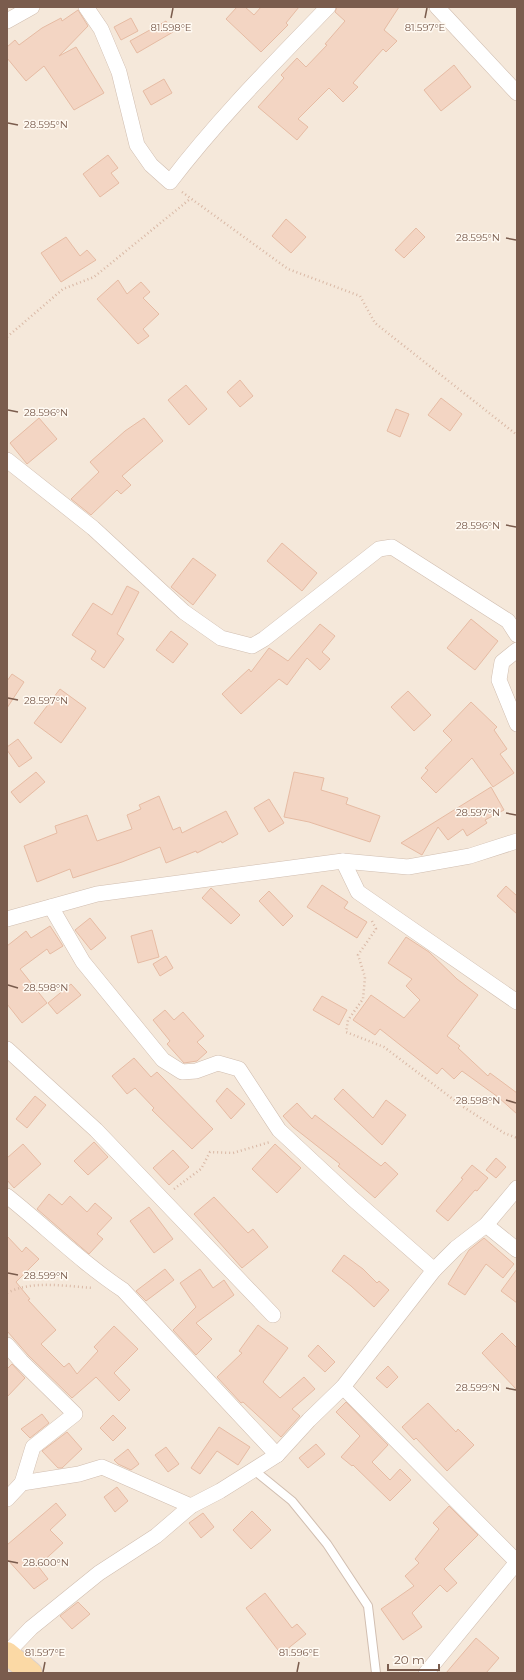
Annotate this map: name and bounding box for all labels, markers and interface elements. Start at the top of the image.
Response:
text: 81.598°E [150,21,192,34]
text: 81.597°E [405,21,446,34]
text: 28.595°N [24,118,68,131]
text: 28.595°N [456,231,500,244]
text: 28.596°N [24,406,68,419]
text: 28.596°N [456,519,500,532]
text: 28.597°N [24,694,68,707]
text: 28.597°N [456,806,500,819]
text: 28.598°N [24,981,68,994]
text: 28.598°N [456,1094,500,1107]
text: 28.599°N [24,1269,68,1282]
text: 28.599°N [456,1381,500,1394]
text: 28.600°N [23,1556,69,1569]
text: 81.597°E [25,1646,66,1659]
text: 81.596°E [279,1646,320,1659]
scale bar [388,1646,439,1672]
text: 20 m [394,1652,425,1667]

